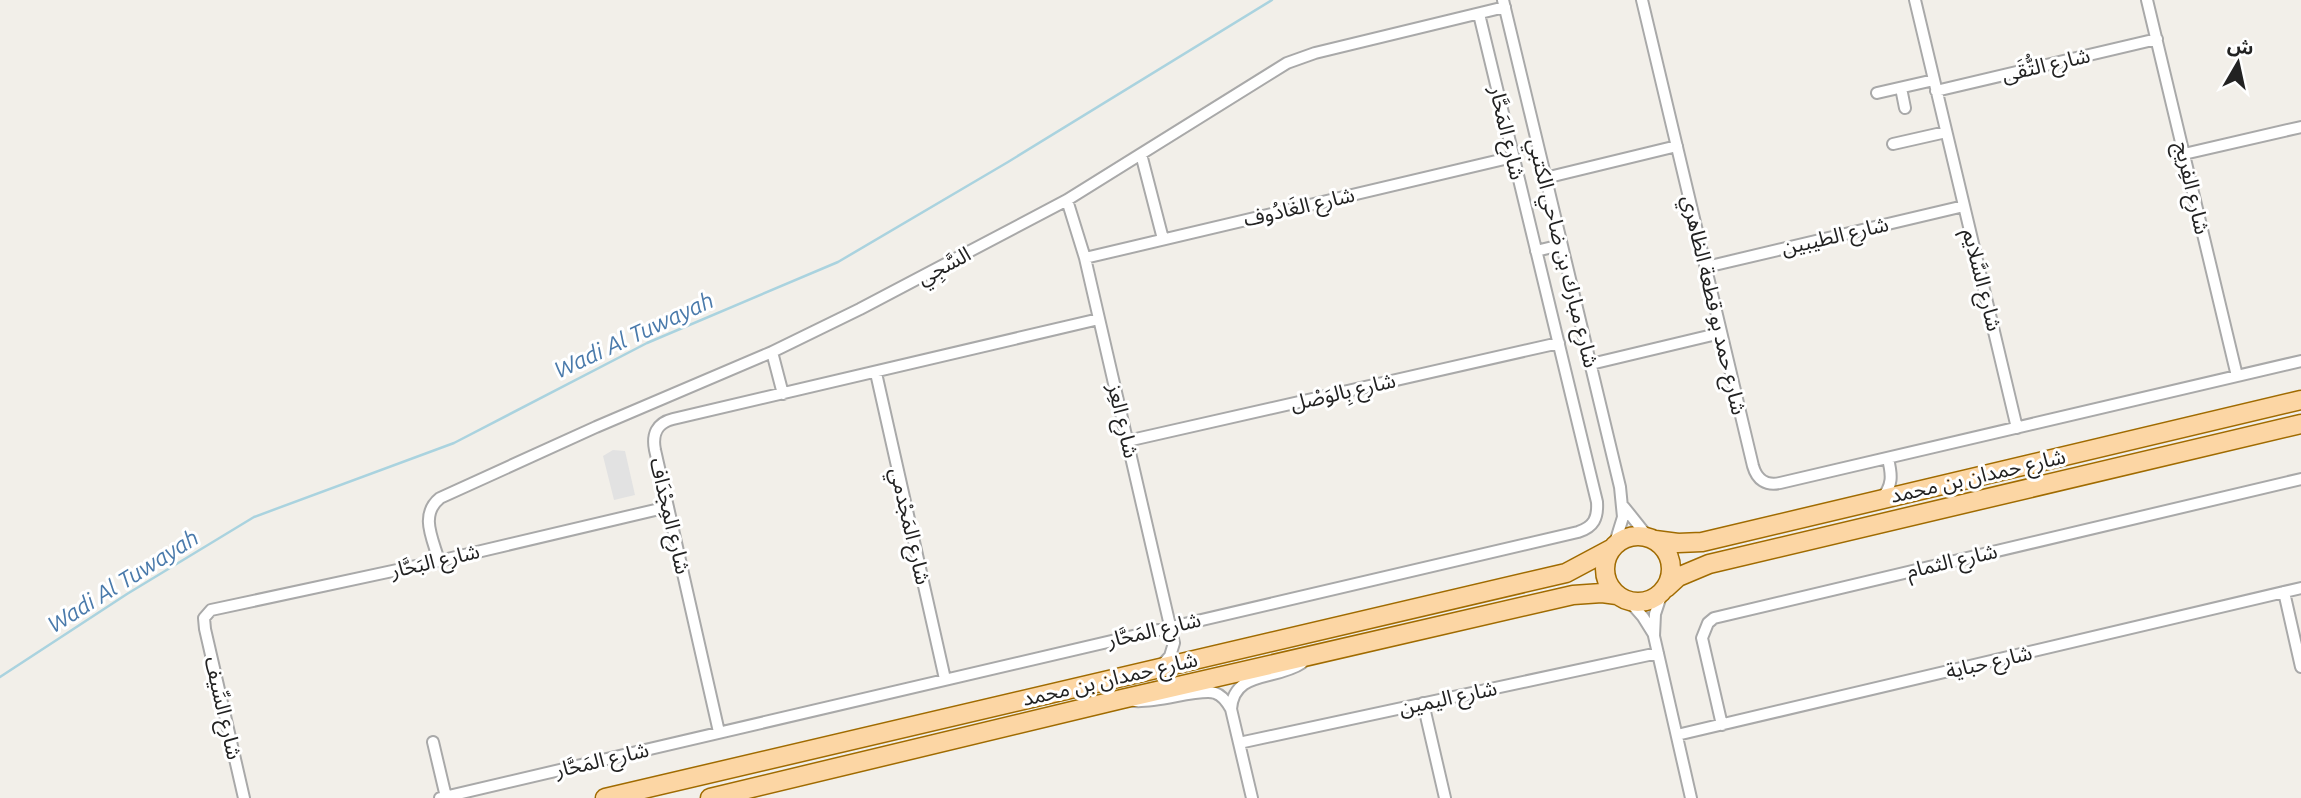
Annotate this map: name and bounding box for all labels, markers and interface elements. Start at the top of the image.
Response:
north arrow [2203,28,2273,98]
text: ش [2226,33,2255,59]
street label: شارع التُّقَى [1999,41,2093,90]
street label: شارع المَحَّار [1481,83,1530,183]
street label: شارع مبارك بن ضاحي الكتبي [1519,136,1604,371]
street label: شارع الفِريج [2167,139,2215,237]
street label: شارع الغَادُوف [1241,182,1358,234]
street label: شارع حمد بو قطعة الظاهري [1673,193,1752,418]
street label: شارع الطيبين [1779,211,1892,263]
street label: شارع السَّلايم [1955,226,2007,334]
street label: السَّجِي [913,241,977,293]
water label: Wadi Al Tuwayah [550,287,717,382]
street label: شارع بِالوَصْل [1288,367,1399,419]
street label: شارع العِز [1100,380,1144,461]
street label: شارع حمدان بن محمد [1888,443,2069,511]
street label: شارع المِجْدَاف [642,455,696,577]
street label: شارع المَجْدمي [881,465,936,588]
water label: Wadi Al Tuwayah [43,524,203,637]
street label: شارع البَحَّار [387,538,483,586]
street label: شارع الثمام [1904,538,2001,587]
street label: شارع المَحَّار [1104,607,1204,656]
street label: شارع حباية [1943,639,2035,687]
street label: شارع حمدان بن محمد [1020,646,1201,714]
street label: شارع السِّيف [197,654,247,762]
street label: شارع اليمين [1397,675,1500,723]
street label: شارع المَحَّار [552,737,652,786]

